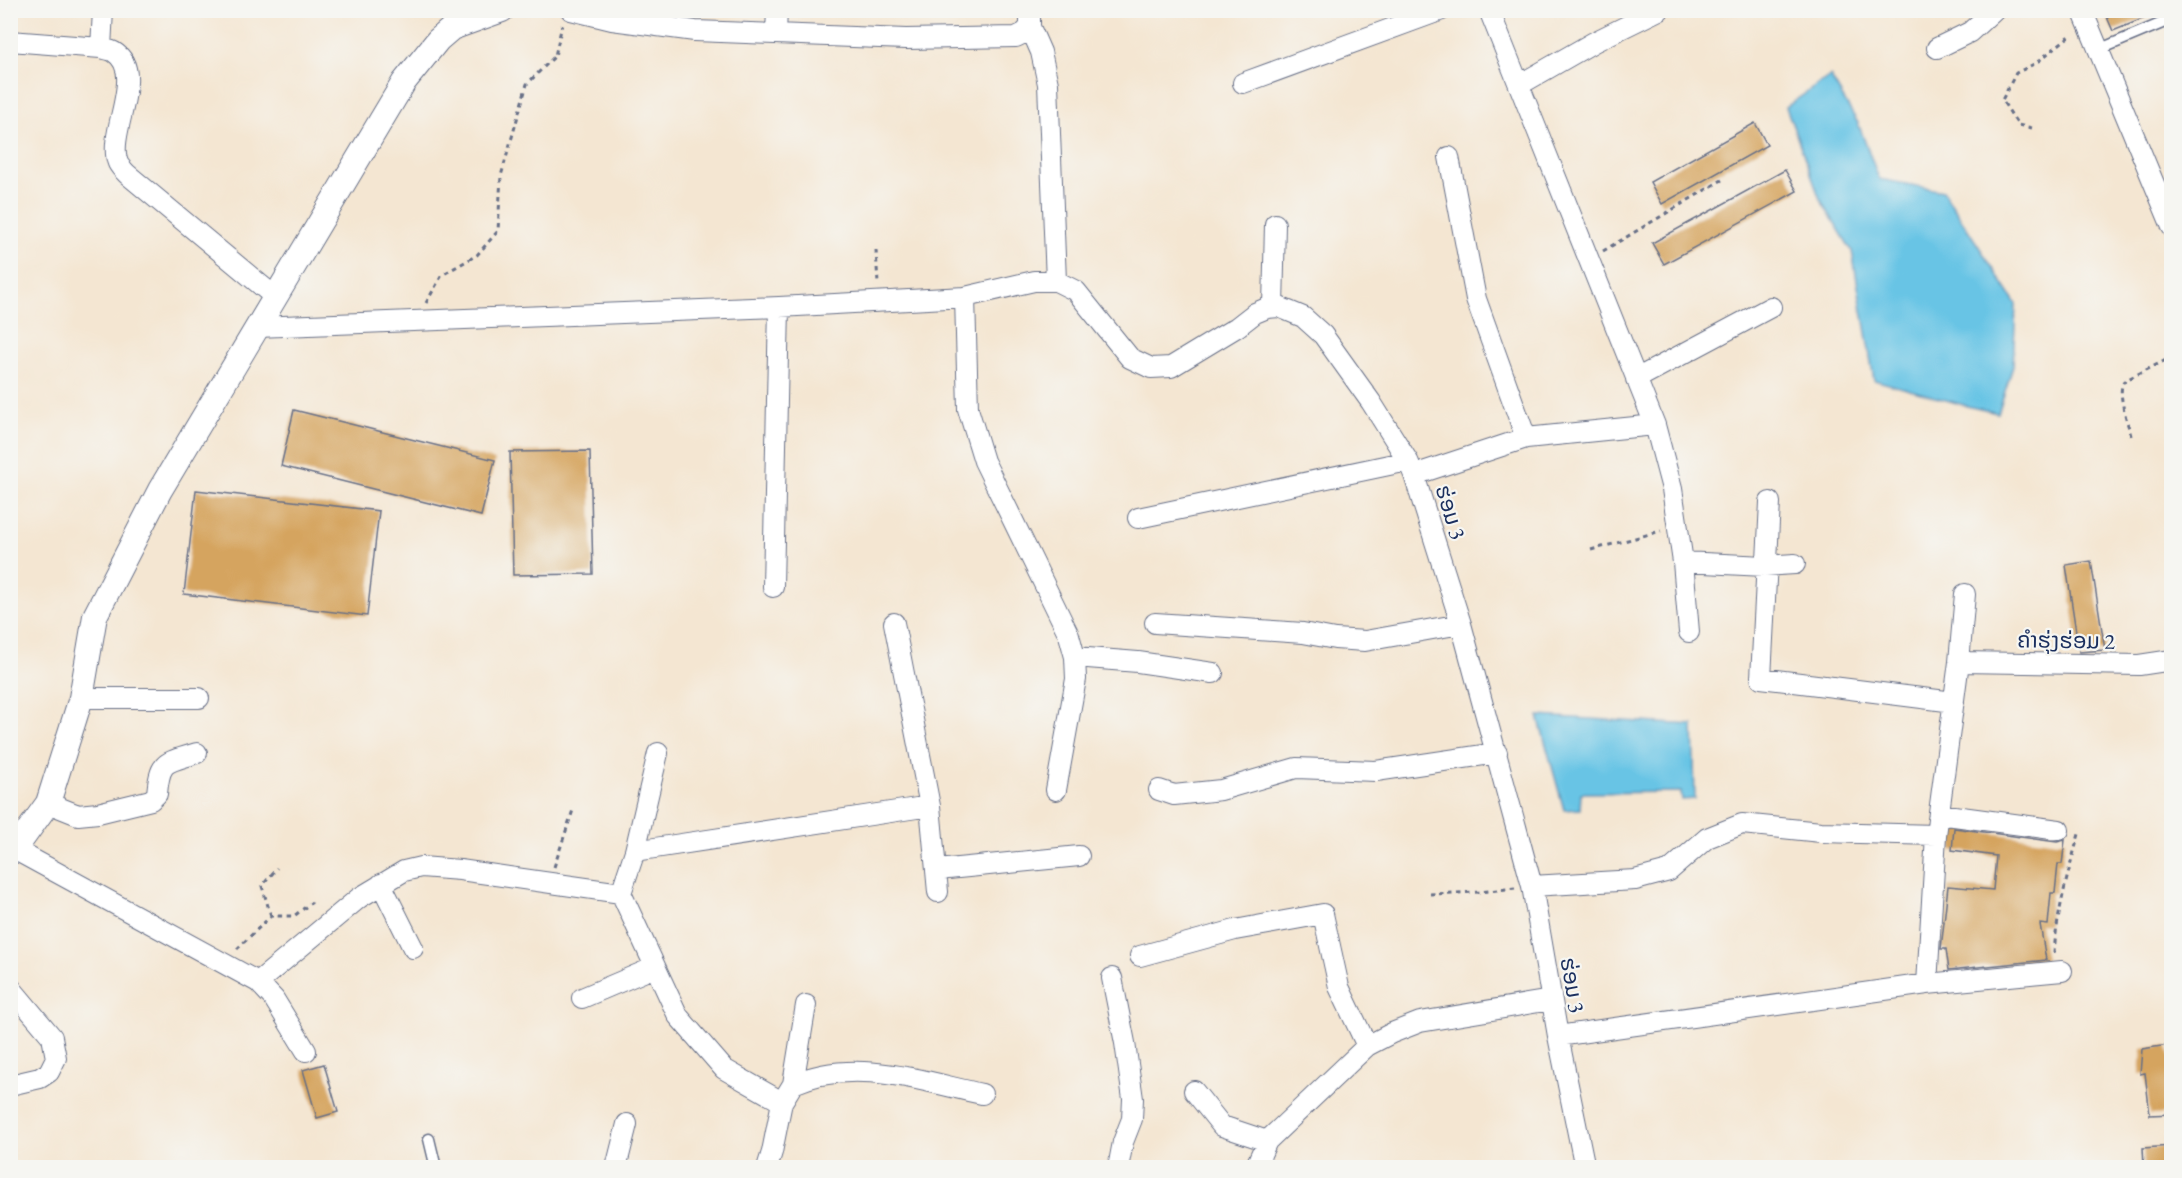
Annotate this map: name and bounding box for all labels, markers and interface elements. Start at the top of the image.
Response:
street label: ຮ່ອມ 3 [1429,481,1473,543]
street label: ຄໍາຮຸ່ງຮ່ອມ 2 [2017,625,2116,656]
street label: ຮ່ອມ 3 [1553,955,1592,1015]

